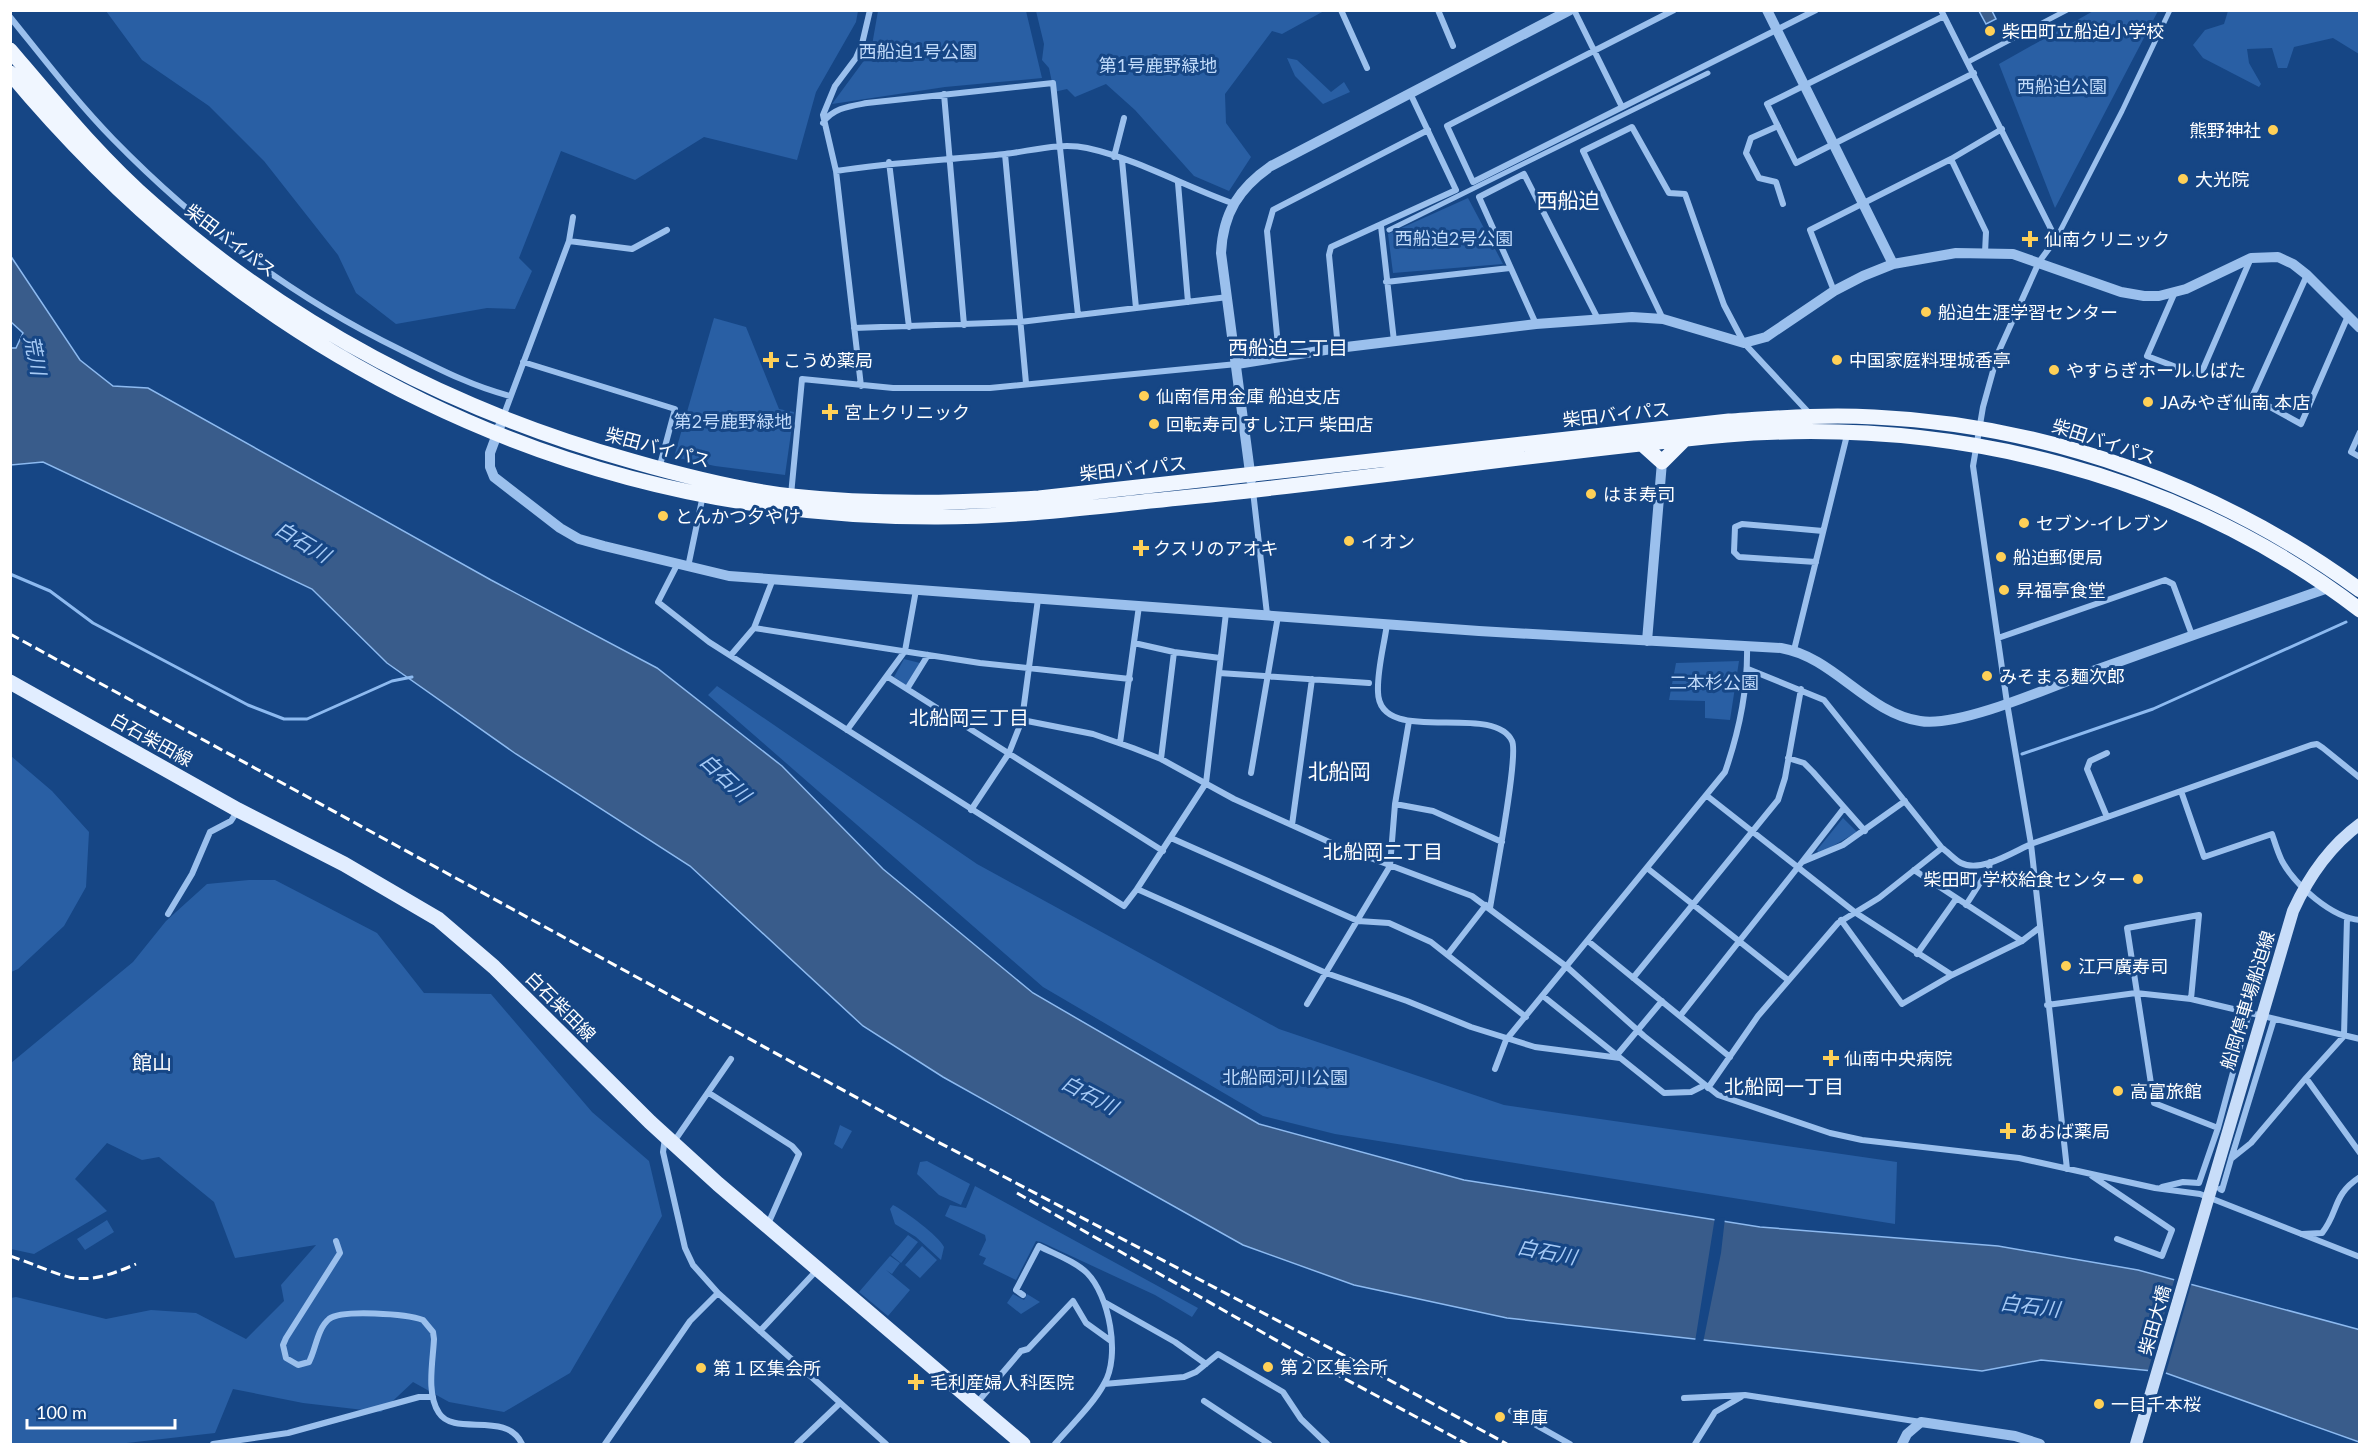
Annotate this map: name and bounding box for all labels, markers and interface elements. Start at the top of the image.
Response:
place label: 柴田町立船迫小学校 [2002,20,2164,42]
marker: 柴田町立船迫小学校 [1983,24,1997,38]
park label: 西船迫1号公園 [859,40,977,62]
park label: 第1号鹿野緑地 [1099,54,1217,76]
park label: 西船迫公園 [2017,75,2107,97]
place label: 熊野神社 [2189,119,2261,141]
marker: 熊野神社 [2266,123,2280,137]
place label: 大光院 [2195,168,2249,190]
marker: 大光院 [2176,172,2190,186]
district label: 西船迫 [1537,187,1600,212]
street label: 柴田バイパス [181,199,281,281]
park label: 西船迫2号公園 [1395,227,1513,249]
place label: 仙南クリニック [2044,228,2170,250]
marker: 仙南クリニック [2021,230,2039,248]
place label: 船迫生涯学習センター [1938,301,2118,323]
marker: 船迫生涯学習センター [1919,305,1933,319]
water label: 荒川 [20,333,52,379]
district label: 西船迫二丁目 [1228,335,1348,359]
place label: こうめ薬局 [783,349,873,371]
place label: 中国家庭料理城香亭 [1849,349,2011,371]
marker: こうめ薬局 [764,353,778,367]
marker: 中国家庭料理城香亭 [1830,353,1844,367]
place label: やすらぎホールしばた [2066,359,2246,381]
marker: やすらぎホールしばた [2047,363,2061,377]
place label: 仙南信用金庫 船迫支店 [1156,385,1341,407]
marker: 仙南信用金庫 船迫支店 [1137,389,1151,403]
place label: JAみやぎ仙南 本店 [2160,391,2310,413]
marker: JAみやぎ仙南 本店 [2141,395,2155,409]
street label: 柴田バイパス [1561,397,1671,431]
place label: 宮上クリニック [844,401,970,423]
marker: 宮上クリニック [821,403,839,421]
park label: 第2号鹿野緑地 [674,410,792,432]
place label: 回転寿司 すし江戸 柴田店 [1166,413,1373,435]
street label: 柴田バイパス [2049,414,2159,468]
marker: 回転寿司 すし江戸 柴田店 [1147,417,1161,431]
street label: 柴田バイパス [603,422,713,472]
street label: 柴田バイパス [1078,451,1188,485]
place label: はま寿司 [1603,483,1675,505]
marker: はま寿司 [1584,487,1598,501]
place label: とんかつ夕やけ [675,505,801,527]
marker: とんかつ夕やけ [656,509,670,523]
place label: セブン-イレブン [2036,512,2169,534]
water label: 白石川 [271,515,337,568]
marker: セブン-イレブン [2017,516,2031,530]
place label: イオン [1361,530,1415,552]
marker: イオン [1342,534,1356,548]
place label: クスリのアオキ [1153,537,1278,559]
marker: クスリのアオキ [1134,541,1148,555]
place label: 船迫郵便局 [2013,546,2103,568]
marker: 船迫郵便局 [1994,550,2008,564]
place label: 昇福亭食堂 [2016,579,2106,601]
marker: 昇福亭食堂 [1997,583,2011,597]
place label: みそまる麺次郎 [1999,665,2125,687]
marker: みそまる麺次郎 [1980,669,1994,683]
park label: 二本杉公園 [1669,671,1759,693]
district label: 北船岡三丁目 [909,705,1029,729]
street label: 白石柴田線 [107,708,197,770]
water label: 白石川 [696,748,758,808]
district label: 北船岡 [1308,758,1371,783]
district label: 北船岡二丁目 [1323,839,1443,863]
place label: 柴田町 学校給食センター [1923,868,2126,890]
marker: 柴田町 学校給食センター [2131,872,2145,886]
street label: 船岡停車場船迫線 [2215,928,2279,1072]
place label: 江戸廣寿司 [2078,955,2168,977]
marker: 江戸廣寿司 [2059,959,2073,973]
street label: 白石柴田線 [521,966,601,1046]
place label: 仙南中央病院 [1844,1047,1952,1069]
marker: 仙南中央病院 [1822,1049,1840,1067]
district label: 館山 [132,1050,172,1074]
park label: 北船岡河川公園 [1222,1066,1348,1088]
water label: 白石川 [1058,1069,1124,1120]
district label: 北船岡一丁目 [1724,1074,1844,1098]
place label: 高富旅館 [2130,1080,2202,1102]
marker: 高富旅館 [2111,1084,2125,1098]
place label: あおば薬局 [2020,1120,2110,1142]
marker: あおば薬局 [2001,1124,2015,1138]
water label: 白石川 [1515,1233,1581,1269]
street label: 柴田大橋 [2134,1282,2174,1358]
water label: 白石川 [1999,1289,2063,1321]
place label: 第２区集会所 [1280,1356,1388,1378]
place label: 第１区集会所 [713,1357,821,1379]
marker: 第２区集会所 [1261,1360,1275,1374]
marker: 第１区集会所 [694,1361,708,1375]
place label: 毛利産婦人科医院 [930,1371,1074,1393]
marker: 毛利産婦人科医院 [907,1373,925,1391]
scale bar [27,1392,176,1430]
place label: 一目千本桜 [2111,1393,2201,1415]
marker: 一目千本桜 [2092,1397,2106,1411]
text: 100 m [36,1401,87,1423]
place label: 車庫 [1512,1406,1548,1428]
marker: 車庫 [1493,1410,1507,1424]

